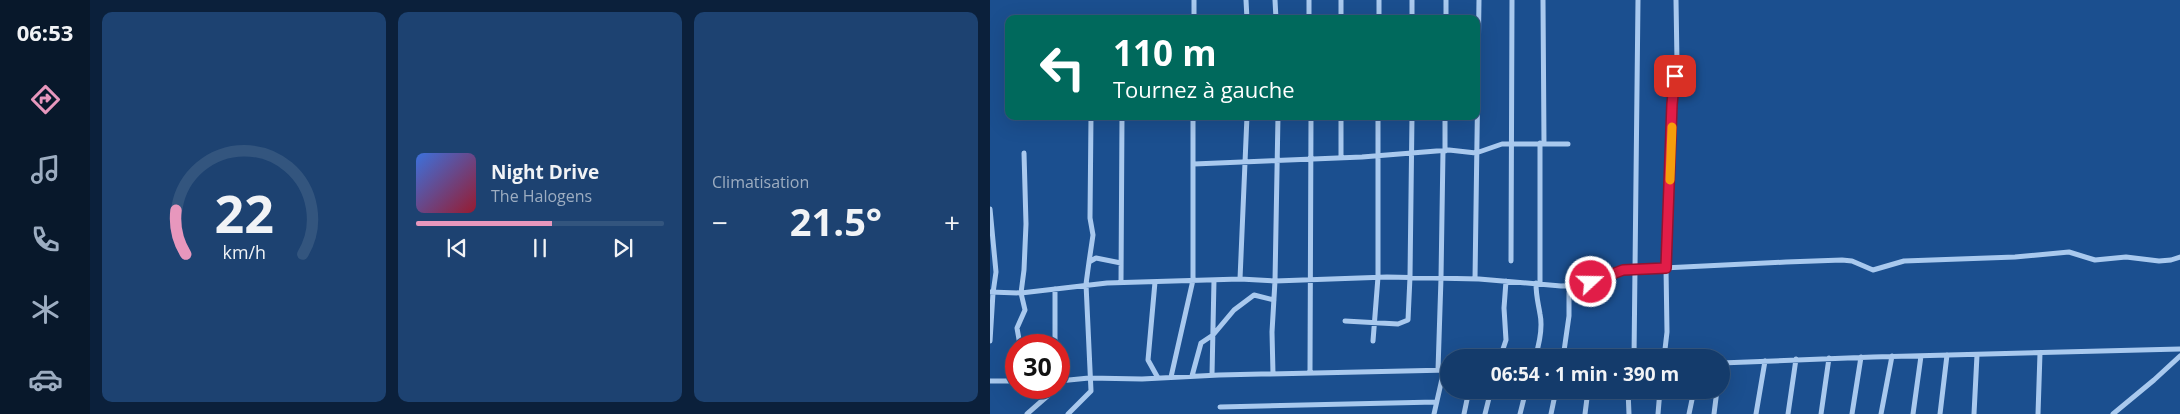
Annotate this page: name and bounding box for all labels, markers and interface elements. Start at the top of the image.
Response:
text: 06:53 [17,17,73,47]
text: 110 m [1113,29,1217,76]
icon: left [1030,35,1095,100]
pin [1654,55,1696,97]
icon: arrive [1661,62,1689,90]
text: Tournez à gauche [1113,74,1295,104]
icon: directions [28,82,63,117]
icon: music [28,152,63,187]
text: Night Drive [491,159,599,185]
text: Climatisation [712,171,809,193]
text: 22 [214,177,274,248]
text: The Halogens [491,185,592,207]
text: 21.5° [790,195,882,247]
text: − [712,203,728,241]
text: + [944,203,960,241]
icon: phone [28,222,63,257]
icon: previous [443,234,471,262]
icon: pause [526,234,554,262]
icon: next [609,234,637,262]
text: km/h [222,240,266,264]
position arrow [1564,255,1616,307]
icon: climate [28,292,63,327]
speed limit sign: 30 [1005,334,1070,399]
text: 06:54 · 1 min · 390 m [1491,361,1679,387]
icon: car [28,362,63,397]

